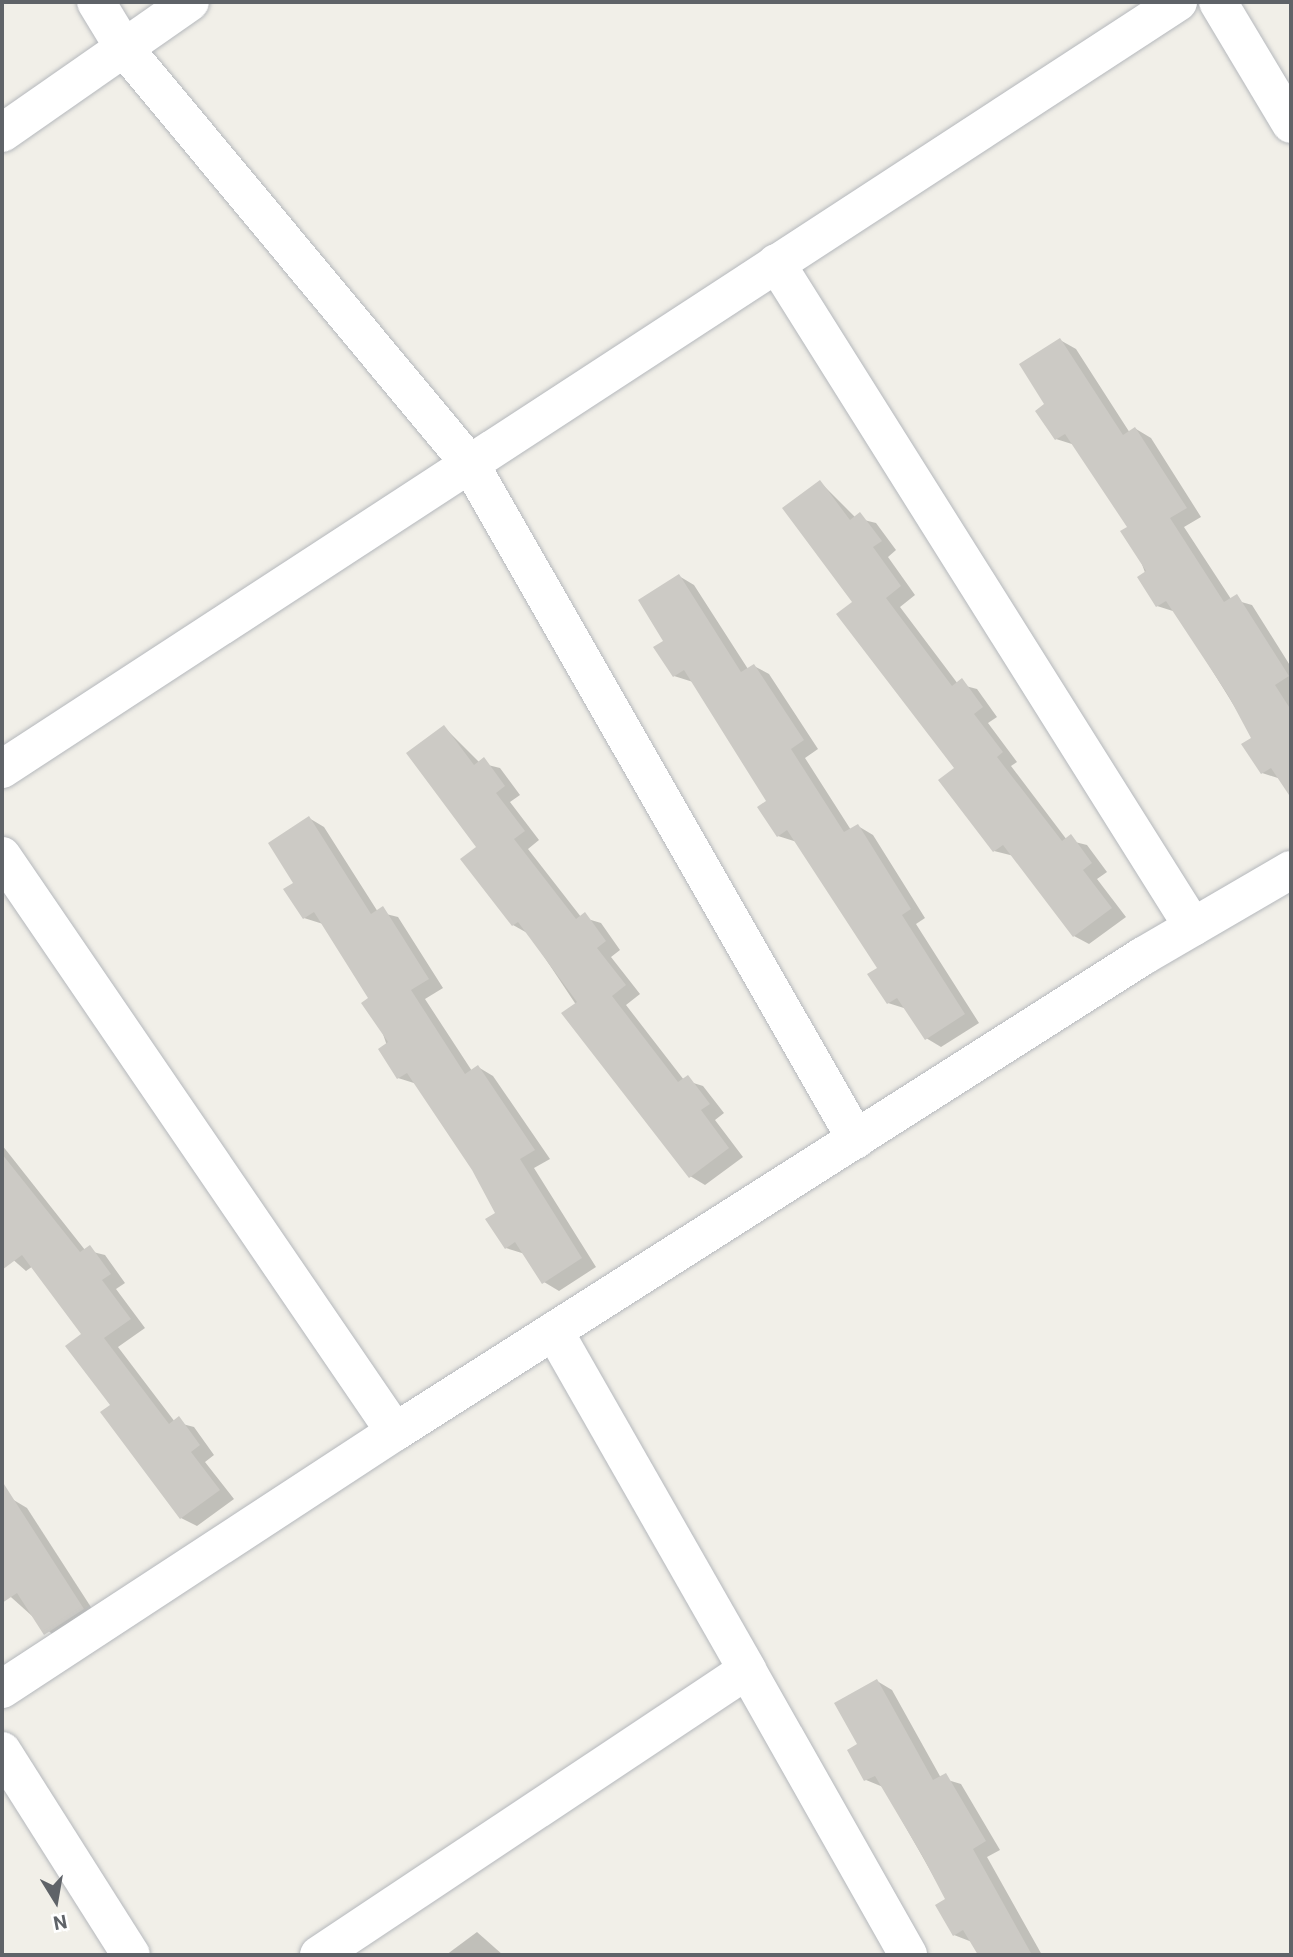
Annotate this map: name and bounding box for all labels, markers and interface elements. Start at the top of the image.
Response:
north arrow [21,1866,91,1936]
text: N [51,1910,69,1935]

